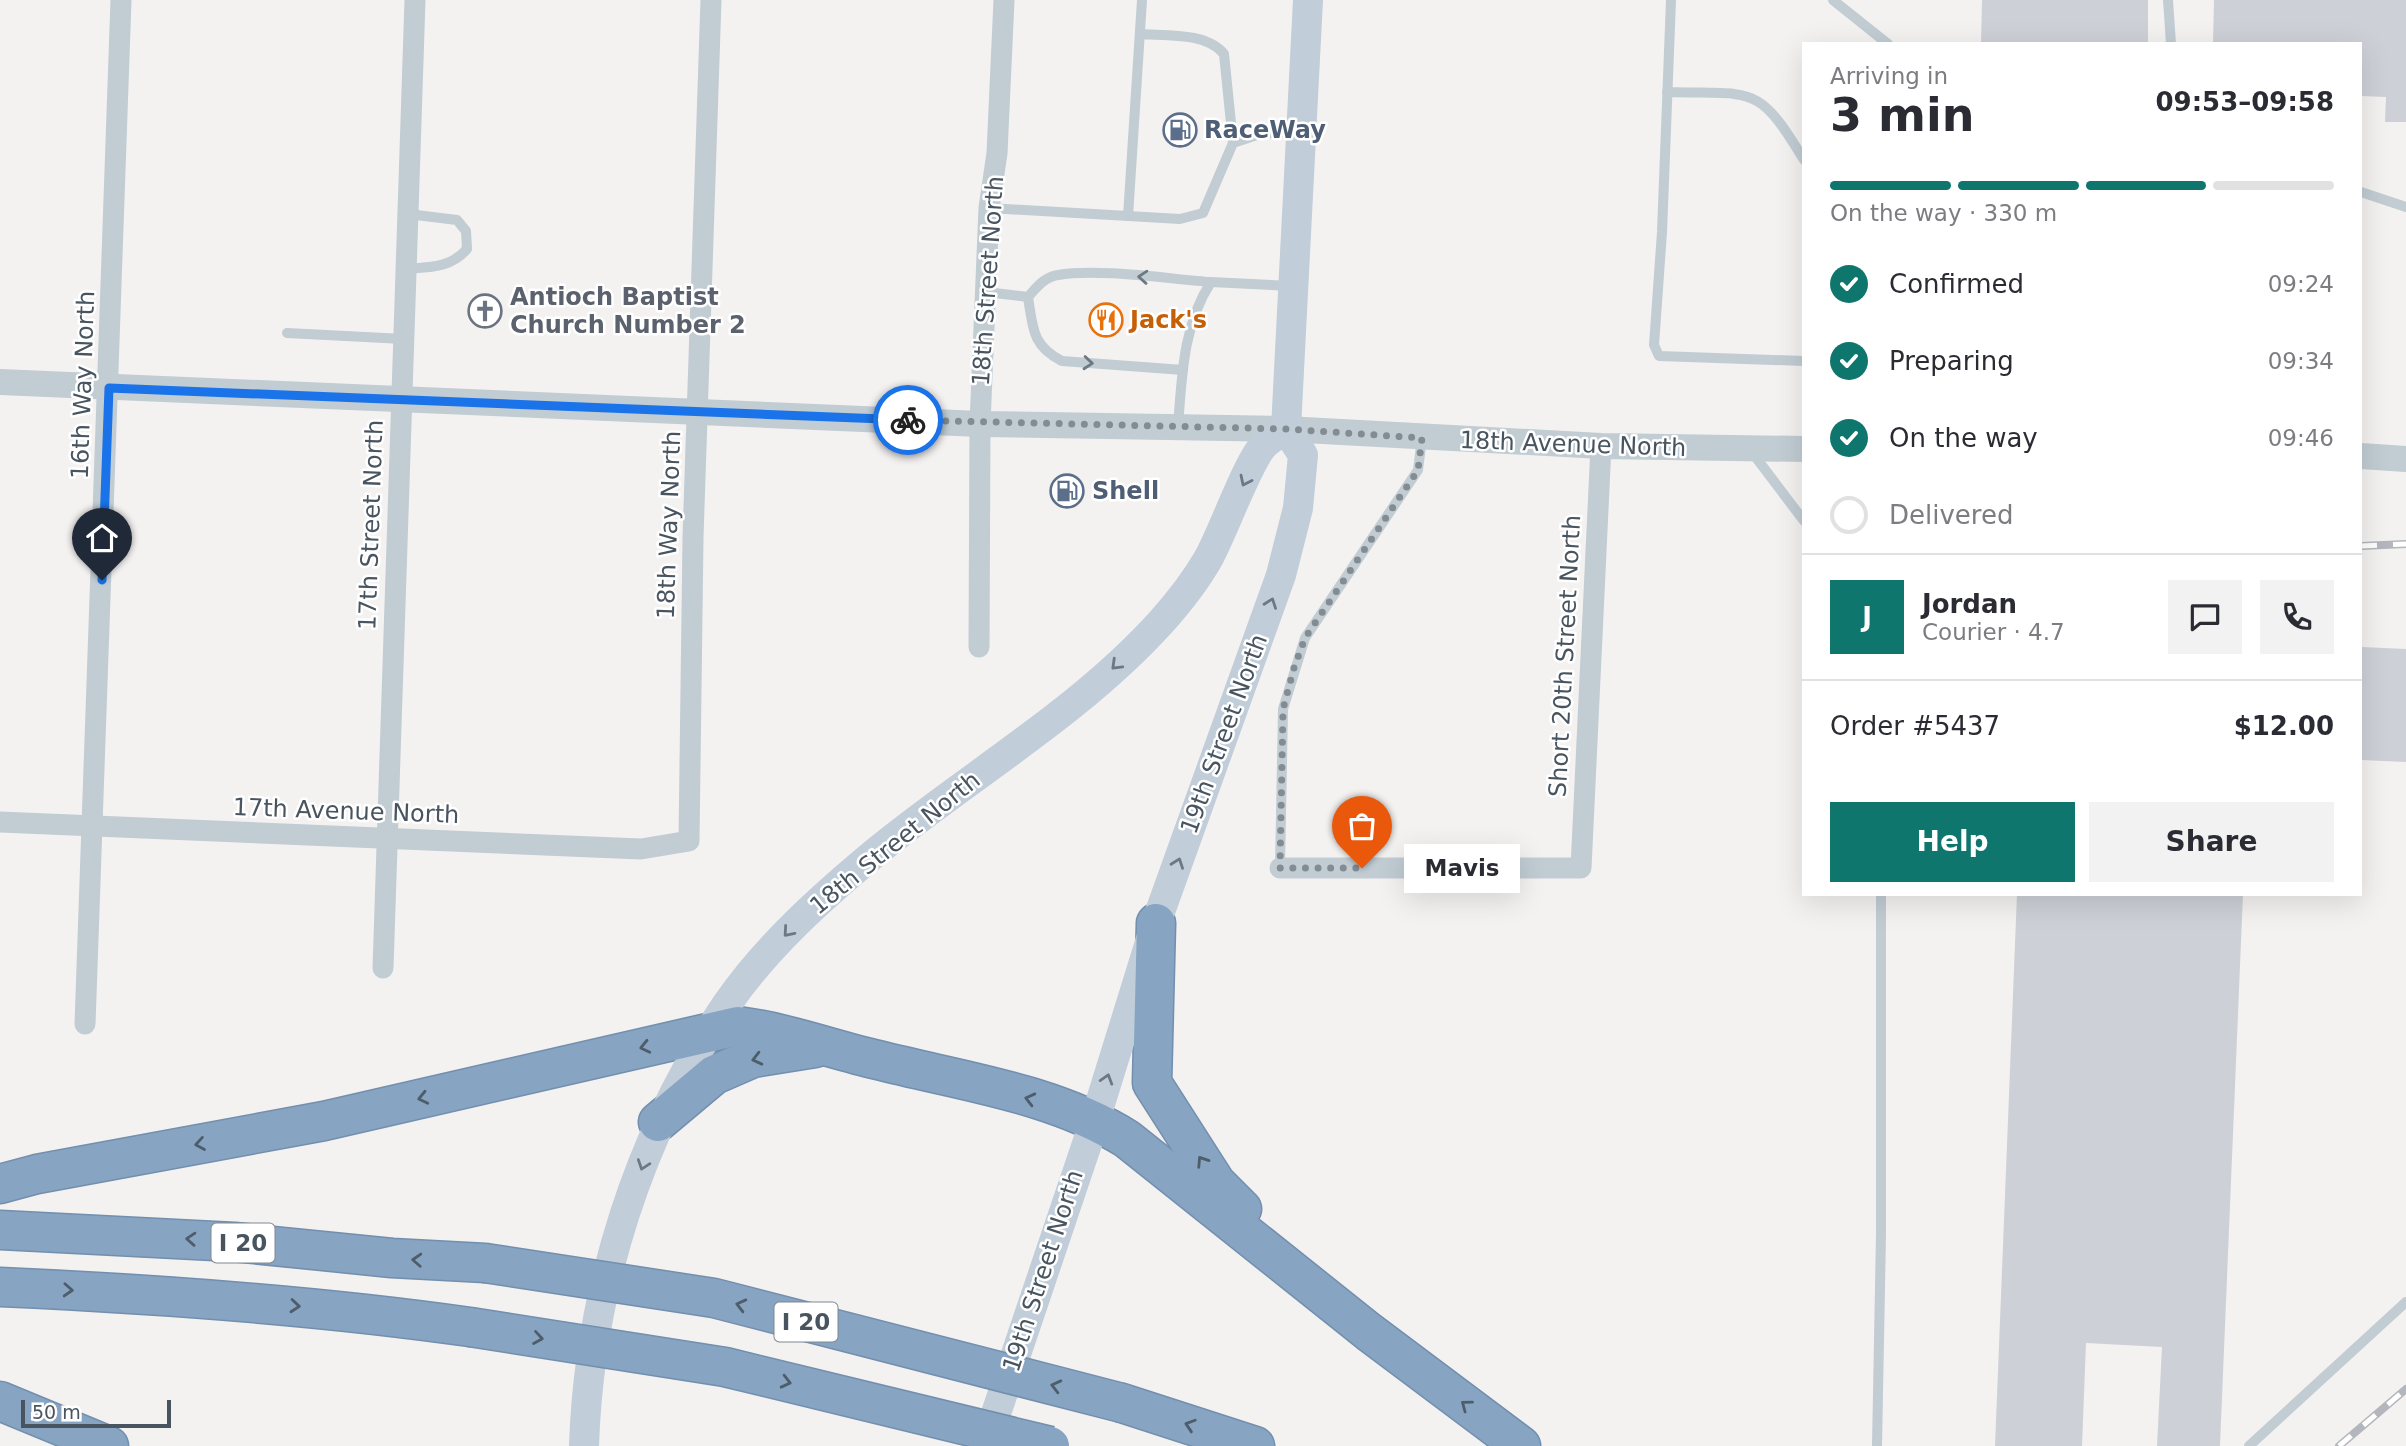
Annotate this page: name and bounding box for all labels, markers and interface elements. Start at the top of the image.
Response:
text: Arriving in [1830,63,1948,89]
text: 09:53–09:58 [2155,87,2334,117]
text: 3 min [1830,88,1974,142]
fuel station icon: RaceWay [1161,111,1199,149]
place label: RaceWay [1204,116,1326,144]
street label: 18th Street North [967,175,1009,387]
text: On the way · 330 m [1830,200,2057,226]
icon: check [1830,265,1868,303]
text: Confirmed [1889,269,2024,299]
one-way arrow [1137,270,1148,285]
text: 09:24 [2268,271,2334,297]
place label: Antioch Baptist Church Number 2 [510,283,746,339]
street label: 16th Way North [66,290,100,480]
church icon: Antioch Baptist Church Number 2 [466,292,504,330]
restaurant icon: Jack's [1087,301,1125,339]
place label: Jack's [1128,306,1207,334]
icon: check [1830,342,1868,380]
text: Preparing [1889,346,2014,376]
text: 09:34 [2268,348,2334,374]
one-way arrow [1082,356,1094,371]
courier [873,385,943,455]
icon: bike [889,401,927,439]
street label: 17th Street North [353,419,389,631]
icon: check [1830,419,1868,457]
text: On the way [1889,423,2038,453]
text: 09:46 [2268,425,2334,451]
street label: 18th Avenue North [1459,426,1687,462]
street label: 18th Way North [652,430,686,620]
fuel station icon: Shell [1048,472,1086,510]
one-way arrow [1240,474,1254,486]
place label: Shell [1092,477,1159,505]
text: Delivered [1889,500,2013,530]
pin [72,508,132,580]
street label: Short 20th Street North [1544,514,1586,798]
icon: home [83,519,121,557]
button: chat [2168,580,2242,654]
button: phone [2260,580,2334,654]
text: Jordan [1922,589,2017,619]
one-way arrow [1263,597,1277,609]
text: J [1862,602,1872,632]
text: Courier · 4.7 [1922,619,2065,645]
street label: 19th Street North [1175,630,1273,838]
one-way arrow [1111,657,1124,669]
text: Order #5437 [1830,711,2000,741]
text: $12.00 [2234,711,2334,741]
street label: 18th Street North [804,766,986,920]
street label: 17th Avenue North [232,793,460,829]
pin [1332,796,1392,868]
button: Help [1830,802,2075,882]
button: Share [2089,802,2334,882]
icon: bag [1343,807,1381,845]
callout: Mavis [1404,844,1520,892]
text: Mavis [1425,855,1499,881]
one-way arrow [1170,857,1184,870]
one-way arrow [784,924,796,937]
one-way arrow [639,1039,651,1053]
one-way arrow [751,1051,763,1065]
one-way arrow [1099,1074,1114,1086]
one-way arrow [417,1090,429,1105]
one-way arrow [1024,1093,1036,1107]
one-way arrow [194,1136,206,1151]
one-way arrow [1198,1156,1211,1169]
one-way arrow [637,1159,651,1171]
street label: 19th Street North [997,1167,1089,1375]
road number: I 20 [212,1224,274,1262]
one-way arrow [185,1232,196,1247]
one-way arrow [412,1252,423,1267]
one-way arrow [63,1283,74,1298]
one-way arrow [290,1298,301,1313]
one-way arrow [735,1299,747,1313]
road number: I 20 [774,1302,838,1342]
one-way arrow [532,1330,544,1345]
one-way arrow [779,1374,791,1388]
one-way arrow [1050,1380,1062,1394]
scale bar [21,1397,172,1429]
text: 50 m [32,1401,81,1423]
one-way arrow [1461,1401,1474,1413]
one-way arrow [1184,1419,1196,1433]

